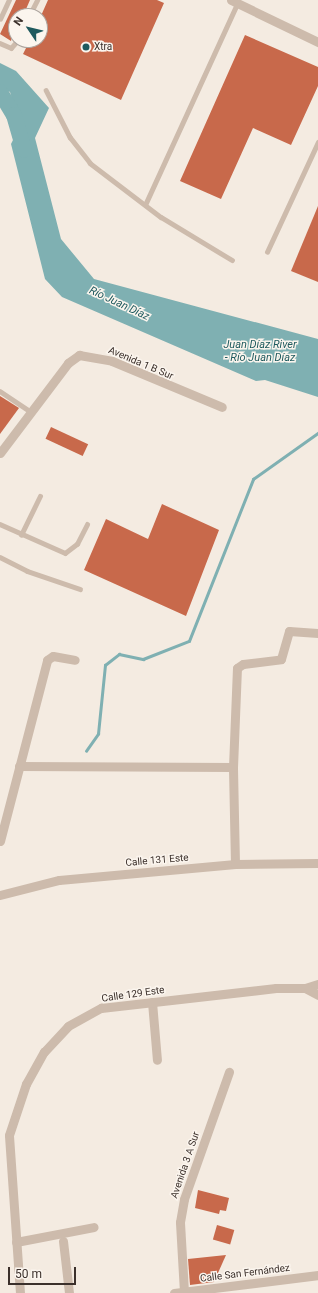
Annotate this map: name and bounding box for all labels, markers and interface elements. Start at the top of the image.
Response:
north arrow [8,8,48,48]
text: N [11,15,26,28]
place label: Xtra [94,41,112,53]
marker: Xtra [81,42,91,52]
water label: Río Juan Díaz [87,284,151,324]
water label: Juan Díaz River - Río Juan Díaz [223,339,297,365]
street label: Avenida 1 B Sur [107,344,175,382]
street label: Calle 131 Este [125,851,189,869]
street label: Calle 129 Este [101,984,165,1004]
street label: Avenida 3 A Sur [168,1130,202,1200]
scale bar [10,1259,78,1285]
street label: Calle San Fernández [199,1262,291,1284]
text: 50 m [15,1267,42,1281]

